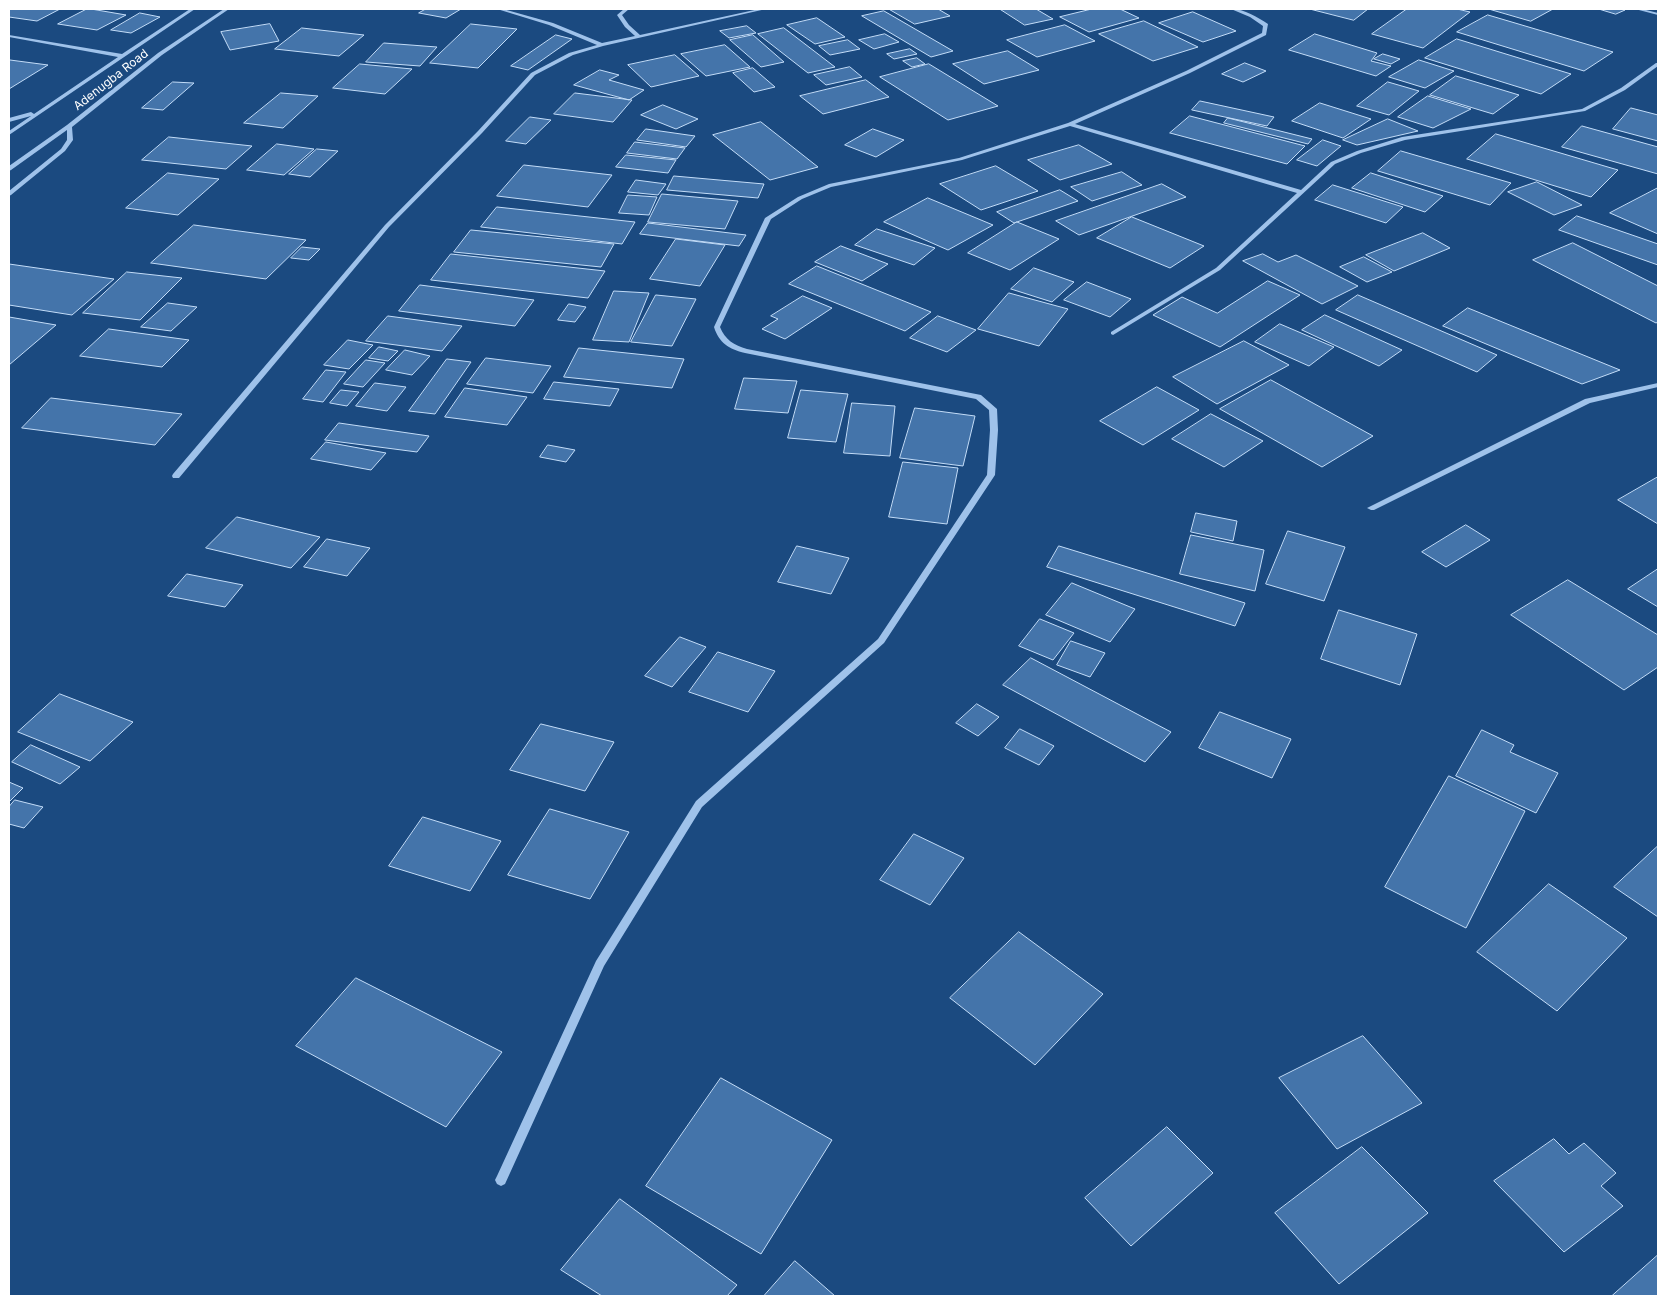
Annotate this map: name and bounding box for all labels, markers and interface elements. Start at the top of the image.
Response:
street label: Adenugba Road [71,46,151,114]

